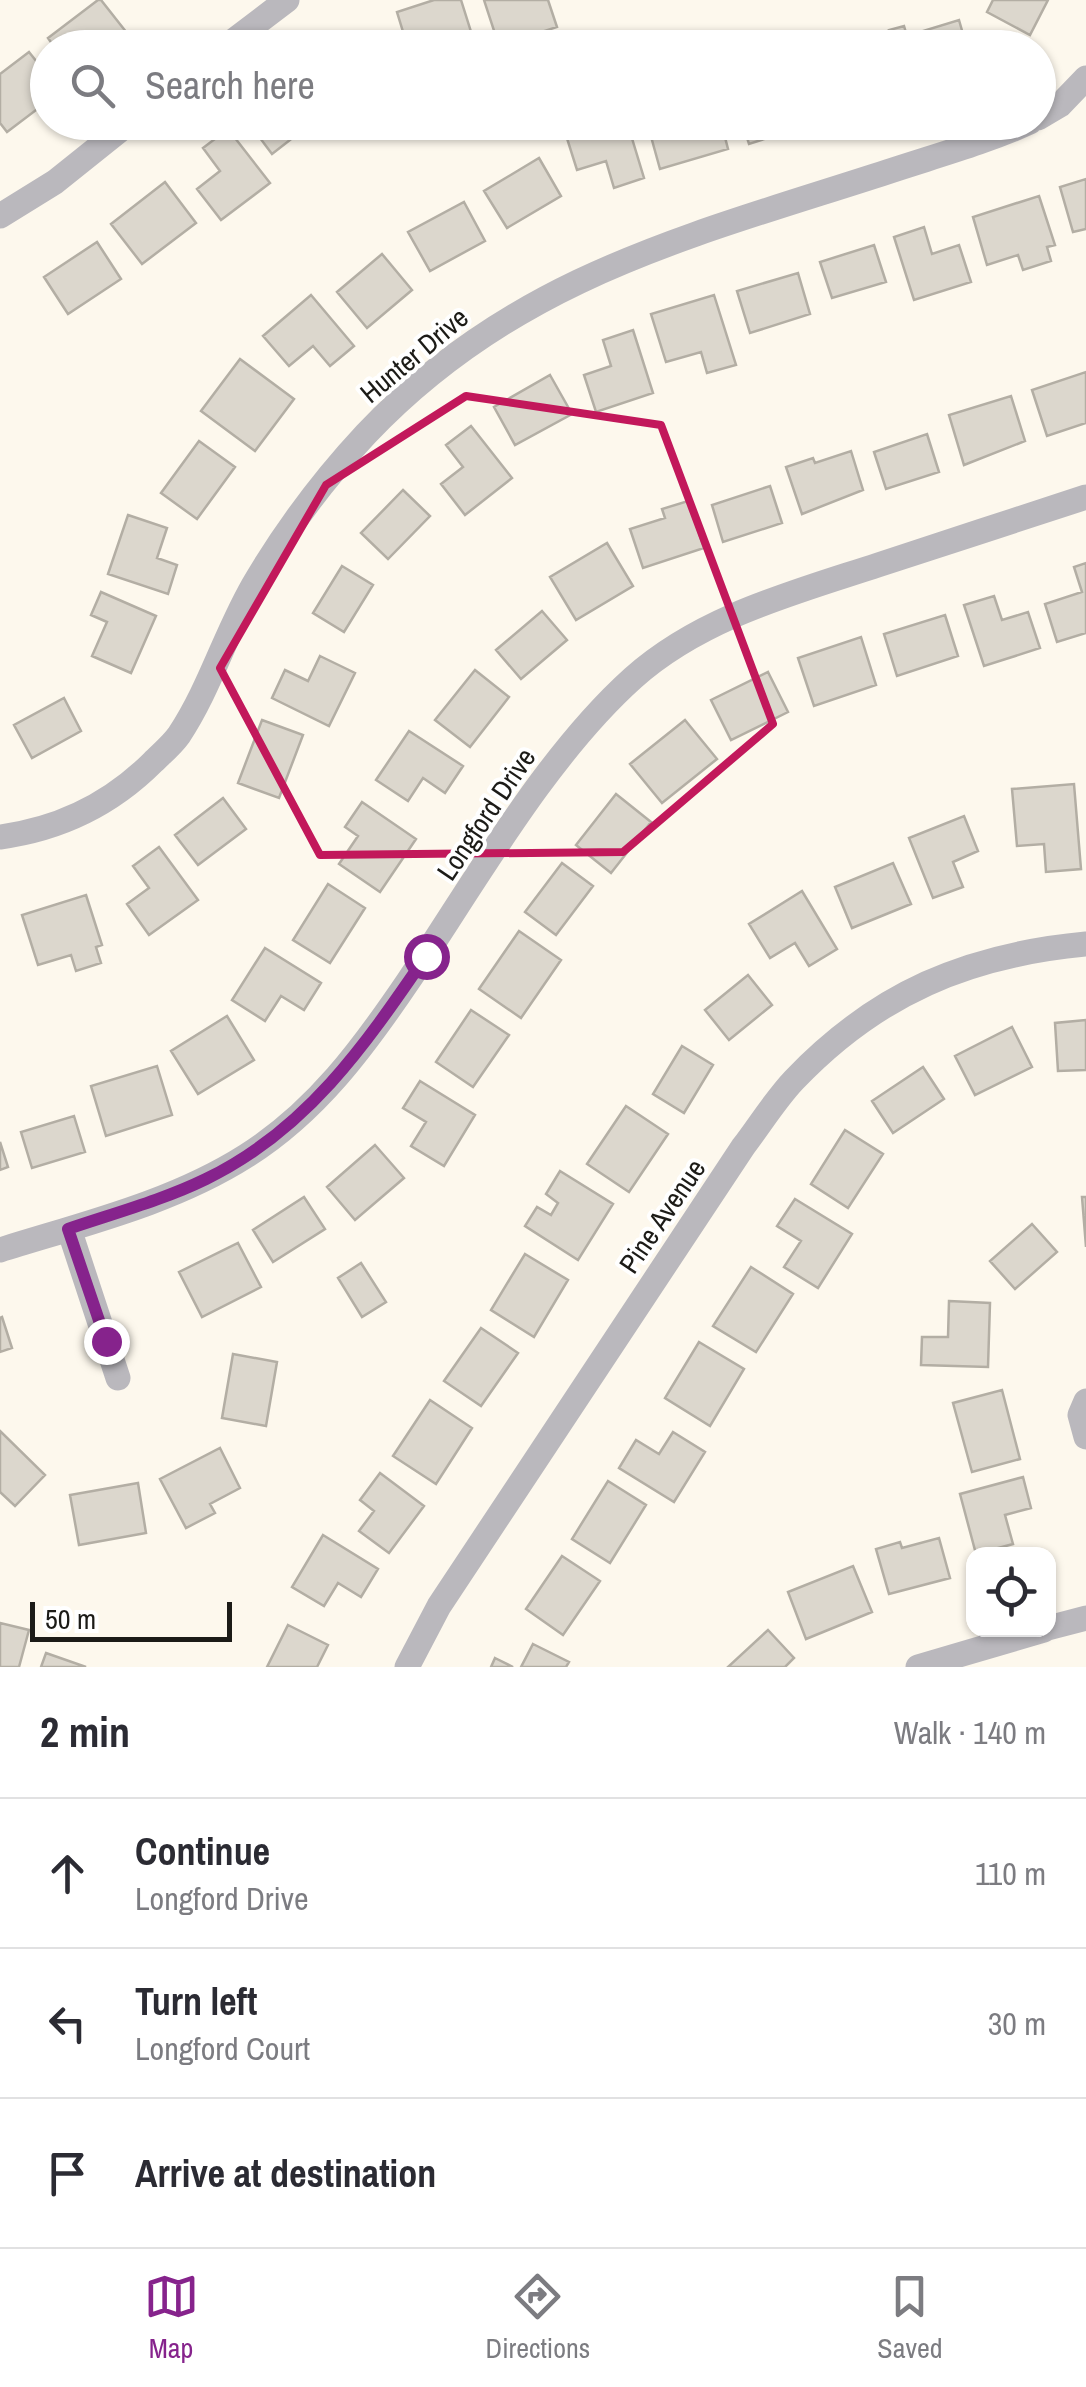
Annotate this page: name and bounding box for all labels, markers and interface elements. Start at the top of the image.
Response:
search box [30,30,1056,140]
icon: search [65,58,120,113]
text: Search here [145,60,315,111]
street label: Hunter Drive [352,299,476,411]
street label: Longford Drive [428,740,544,888]
route start [404,934,450,980]
street label: Pine Avenue [610,1152,714,1280]
route end [84,1319,130,1365]
map controls [966,1547,1056,1637]
button: locate [966,1547,1056,1637]
scale bar [30,1597,232,1642]
text: 50 m [45,1600,96,1638]
text: 2 min [40,1704,130,1760]
text: Walk · 140 m [894,1711,1046,1754]
text: Continue [135,1826,270,1877]
icon: ahead [40,1846,95,1901]
text: 110 m [975,1852,1046,1895]
text: Longford Drive [135,1877,309,1920]
text: Turn left [135,1976,257,2027]
icon: left [40,1996,95,2051]
text: 30 m [988,2002,1046,2045]
text: Longford Court [135,2027,310,2070]
icon: arrive [40,2146,95,2201]
text: Arrive at destination [135,2148,436,2199]
tab: Map [144,2269,199,2367]
tab: Directions [486,2269,590,2367]
tab: Saved [877,2269,942,2367]

